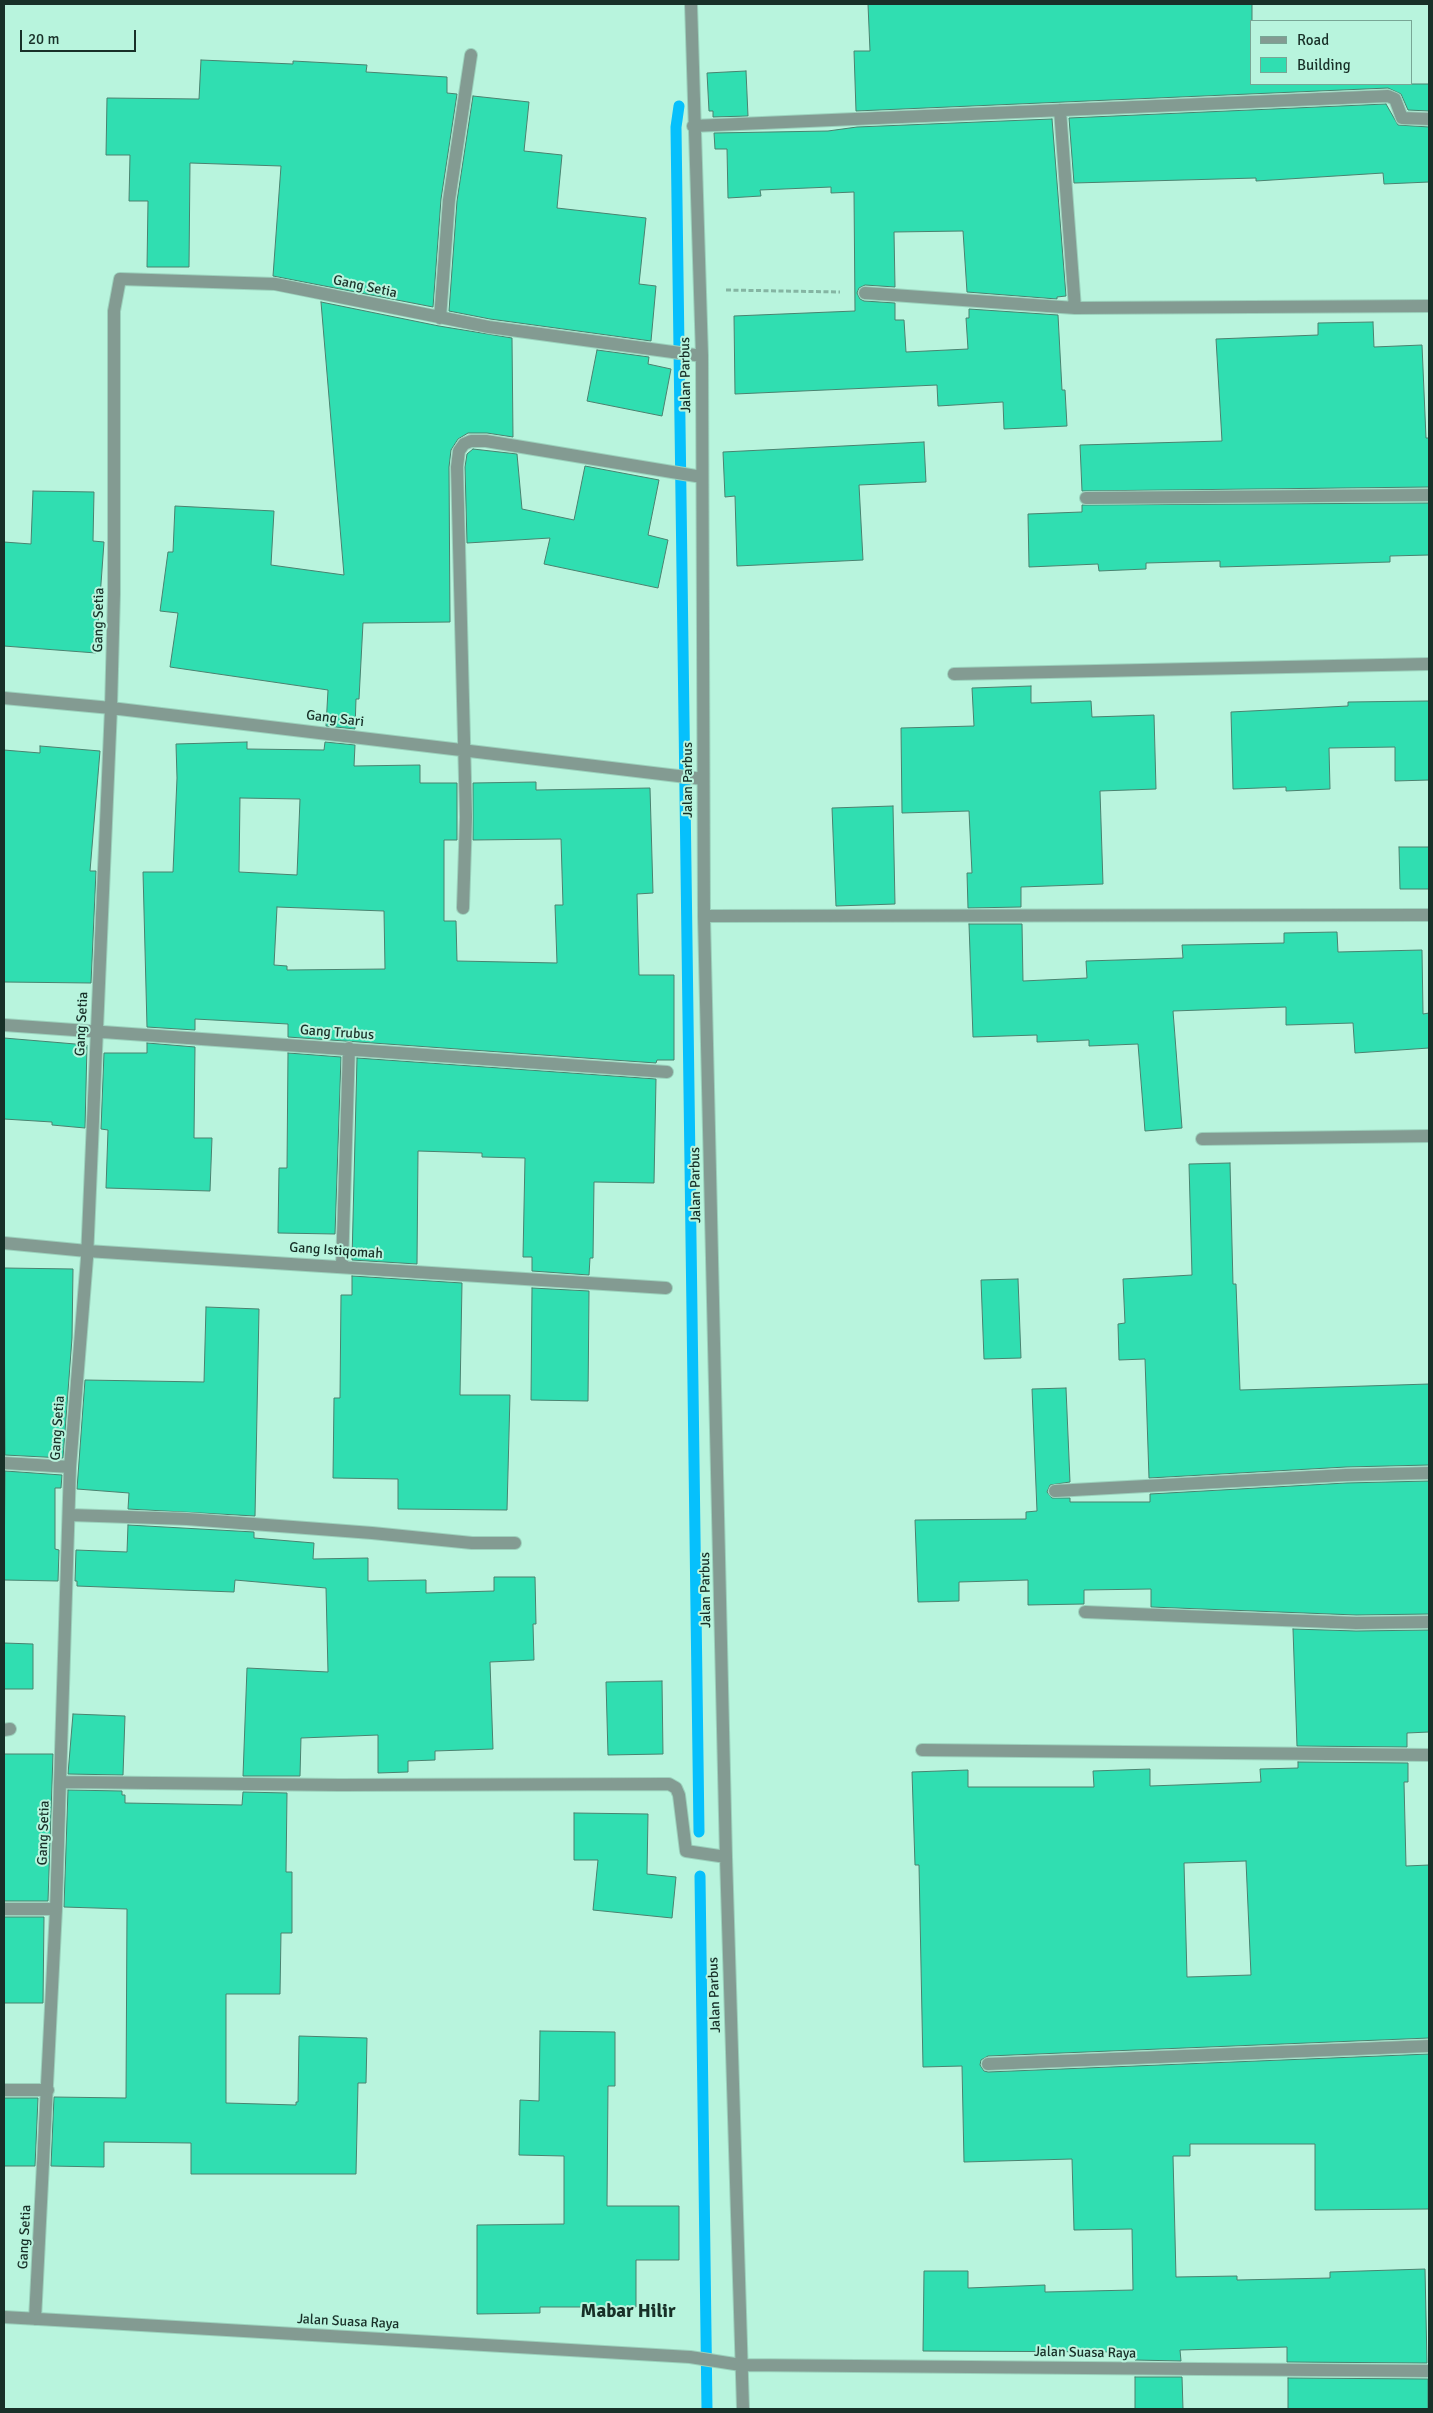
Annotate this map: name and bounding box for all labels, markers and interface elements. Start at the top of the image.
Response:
scale bar [22,20,139,52]
legend [1250,20,1413,85]
text: 20 m [28,30,59,48]
text: Road [1297,31,1329,49]
text: Building [1297,56,1351,74]
street label: Gang Setia [332,272,398,302]
street label: Jalan Parbus [677,337,695,413]
street label: Gang Setia [90,587,108,653]
street label: Gang Sari [305,707,365,731]
street label: Jalan Parbus [680,742,696,818]
street label: Gang Setia [72,991,92,1057]
street label: Gang Trubus [299,1022,375,1044]
street label: Jalan Parbus [687,1147,705,1223]
street label: Gang Istiqomah [289,1239,383,1263]
street label: Gang Setia [47,1395,69,1461]
street label: Jalan Parbus [697,1552,715,1628]
street label: Gang Setia [34,1800,54,1866]
street label: Jalan Parbus [705,1957,725,2033]
street label: Gang Setia [15,2204,35,2270]
district label: Mabar Hilir [581,2301,675,2323]
street label: Jalan Suasa Raya [296,2311,400,2333]
street label: Jalan Suasa Raya [1034,2344,1136,2362]

